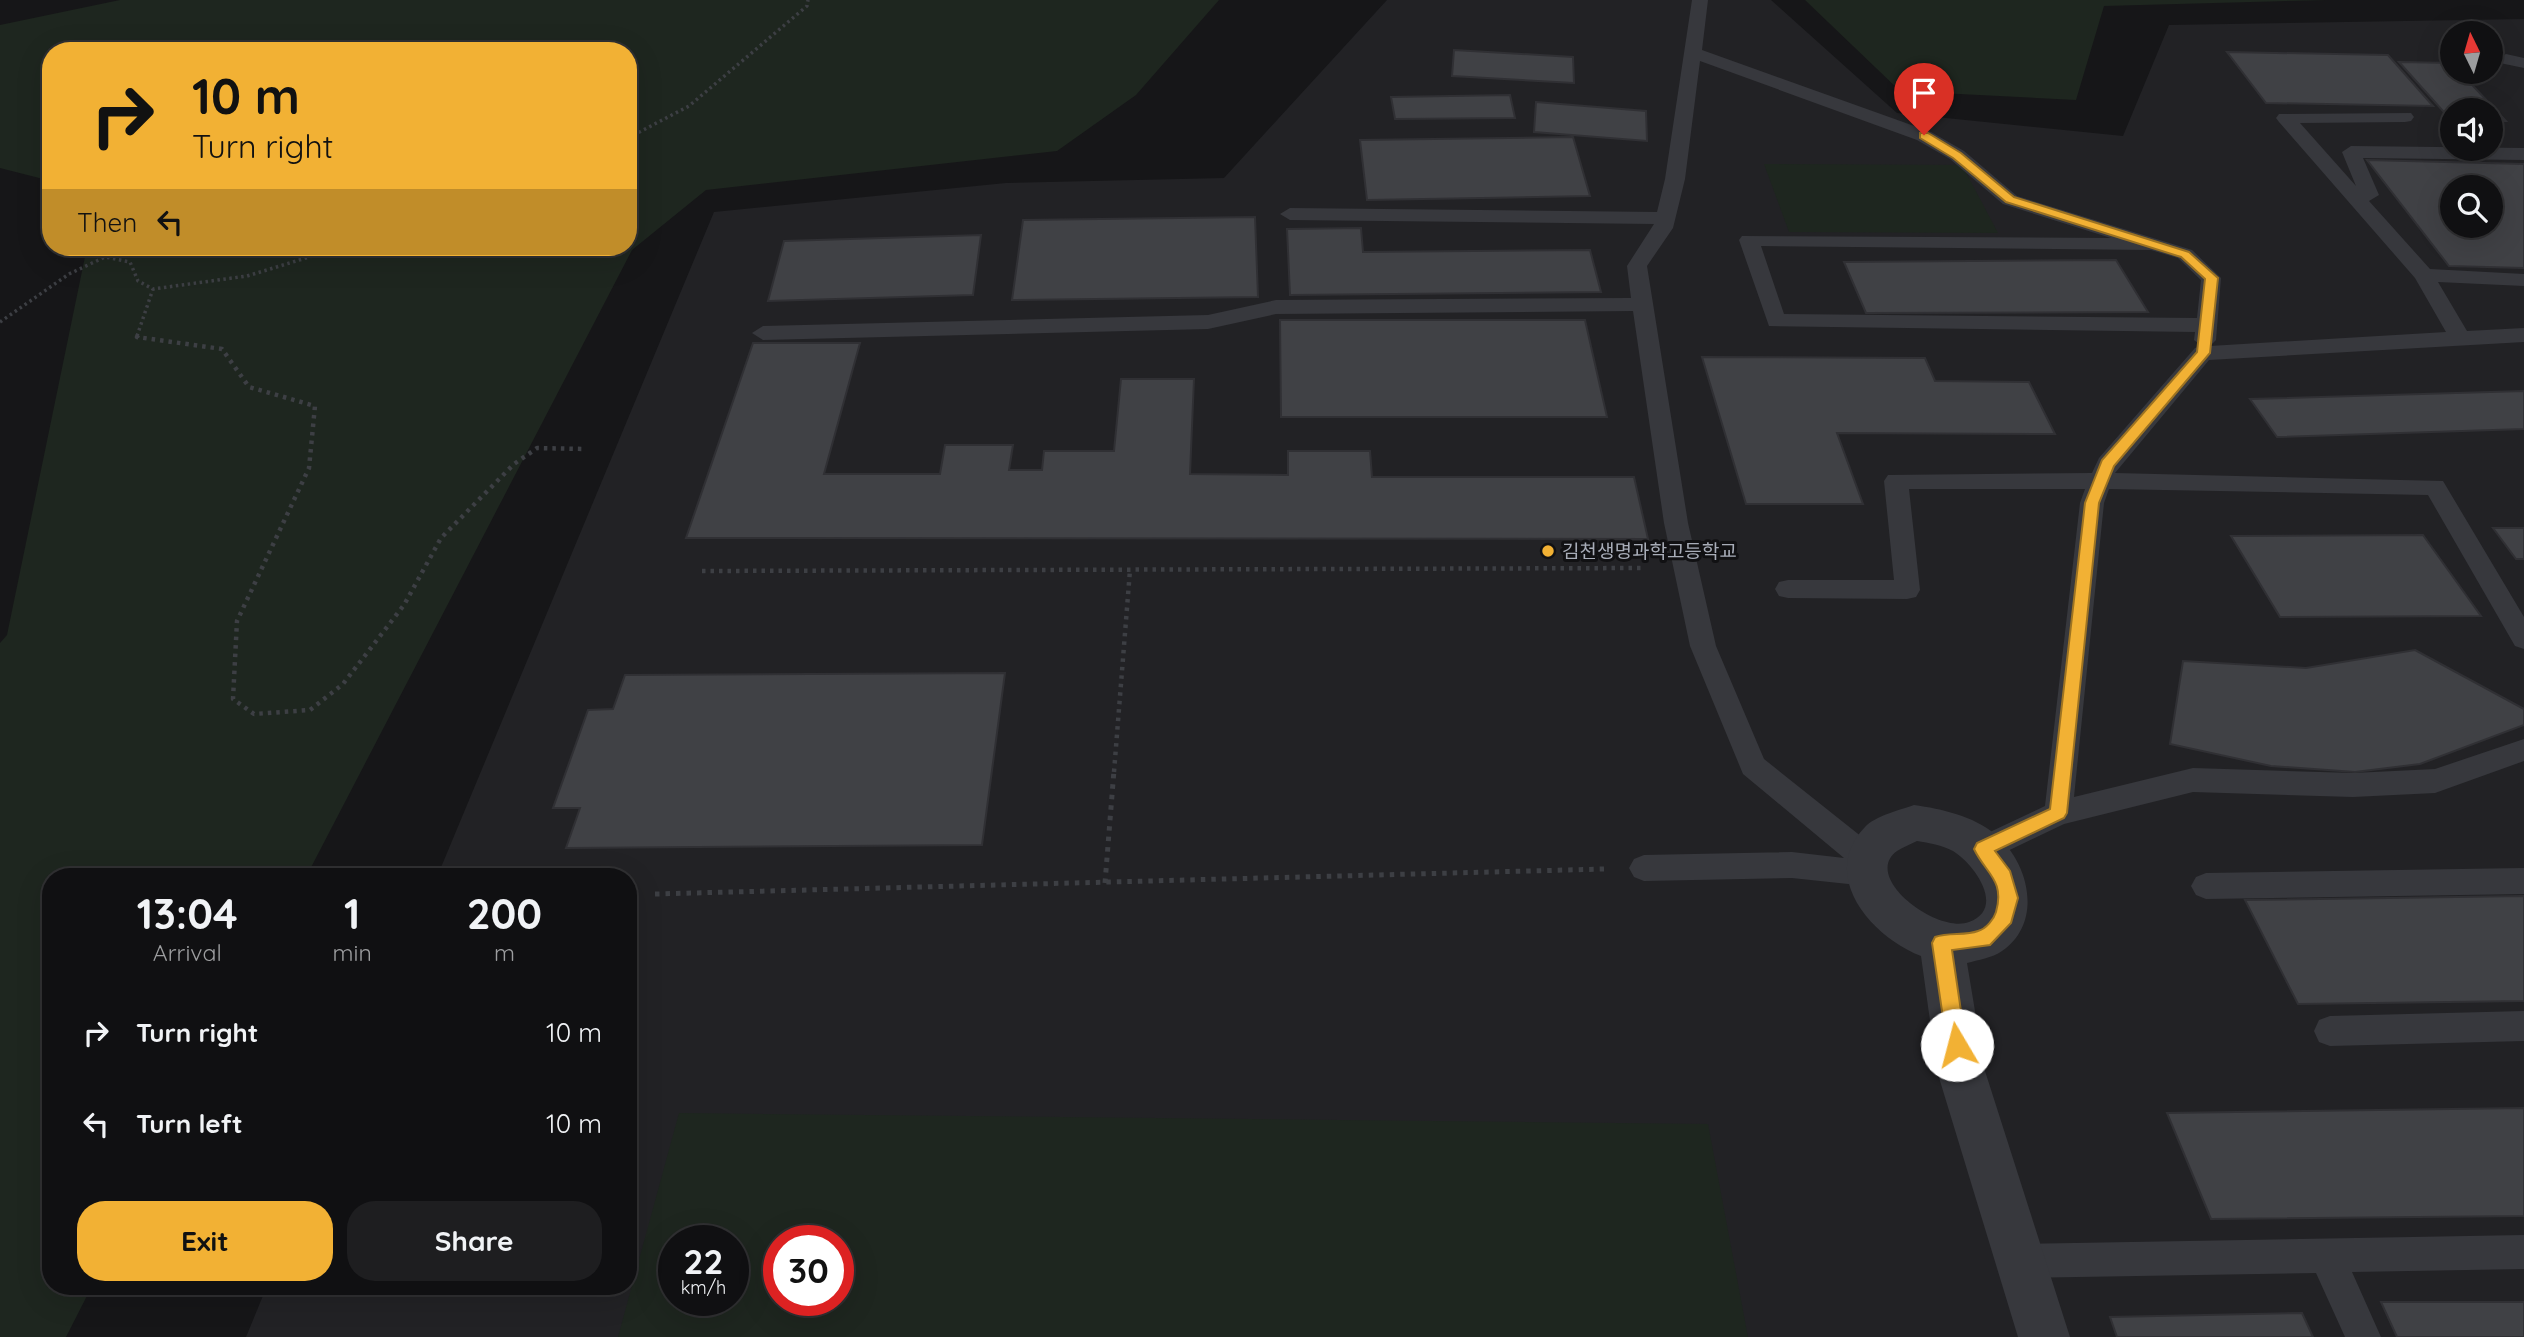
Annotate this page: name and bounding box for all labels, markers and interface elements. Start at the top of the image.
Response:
north arrow [2440,21,2502,84]
map controls [2440,21,2503,238]
pin [1894,63,1954,135]
text: 10 m [192,65,300,126]
icon: right [77,70,168,161]
icon: arrive [1905,74,1943,112]
button: sound [2440,98,2503,161]
text: Turn right [192,126,333,166]
button: search [2440,175,2503,238]
icon: left [151,203,189,241]
text: Then [77,206,137,239]
place label: 김천생명과학고등학교 [1562,539,1737,563]
marker: 김천생명과학고등학교 [1540,543,1556,559]
text: 13:04 [137,887,238,940]
text: 1 [344,887,360,940]
text: 200 [467,887,542,940]
text: Arrival [153,938,222,967]
text: min [333,938,372,967]
text: m [494,938,515,967]
position arrow [1920,1008,1994,1082]
icon: right [77,1014,115,1052]
text: Turn right [136,1016,258,1049]
text: 10 m [546,1016,602,1049]
icon: left [77,1105,115,1143]
text: Turn left [136,1107,243,1140]
text: 10 m [546,1107,602,1140]
button: Exit [77,1201,333,1281]
button: Share [347,1201,602,1281]
speed limit sign: 30 [763,1225,854,1316]
text: 22 [684,1239,723,1283]
text: km/h [681,1276,726,1299]

